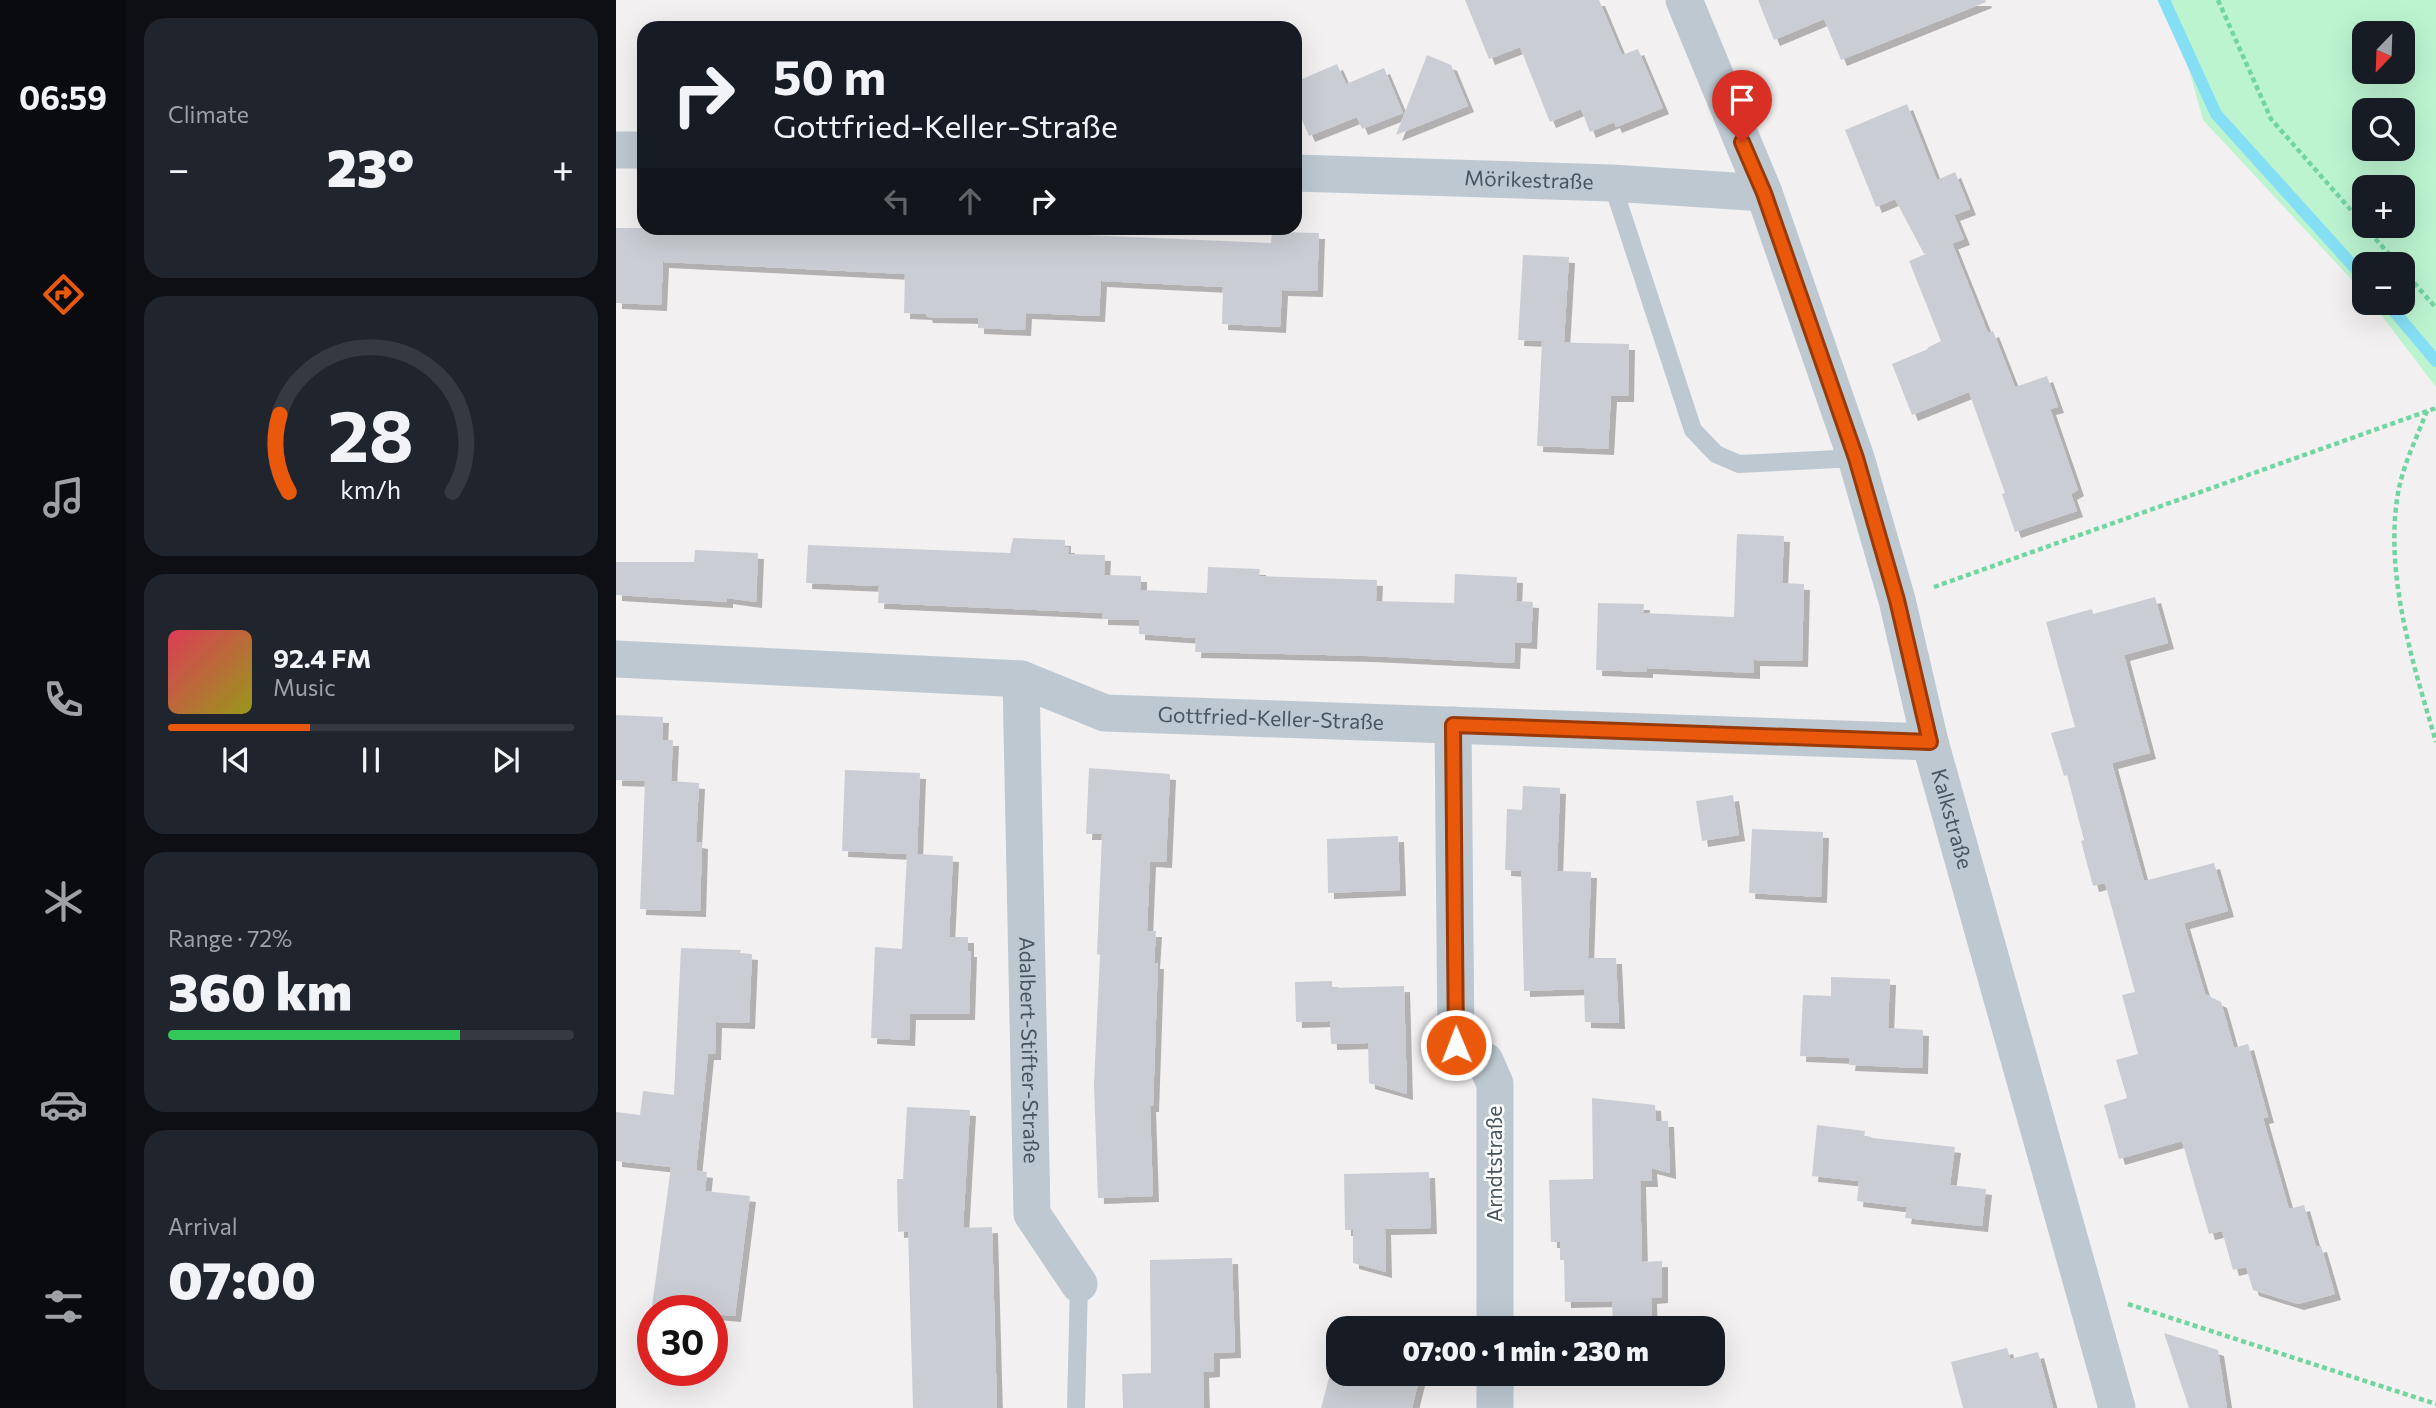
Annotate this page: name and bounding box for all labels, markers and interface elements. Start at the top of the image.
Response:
north arrow [2352,21,2415,84]
map controls [2352,21,2415,315]
text: 50 m [773,45,886,105]
icon: right [658,49,749,140]
pin [1712,70,1772,142]
text: 06:59 [19,77,107,117]
icon: arrive [1723,81,1761,119]
button: search [2352,98,2415,161]
text: Climate [168,100,249,128]
text: Gottfried-Keller-Straße [773,105,1118,145]
text: 23° [327,134,414,198]
text: − [168,144,190,191]
text: + [552,144,574,191]
street label: Mörikestraße [1464,164,1594,193]
button: + [2352,175,2415,238]
icon: left [878,182,916,220]
icon: ahead [951,182,989,220]
icon: right [1024,182,1062,220]
button: − [2352,252,2415,315]
icon: directions [39,270,88,319]
text: 28 [328,388,414,477]
icon: music [39,473,88,522]
text: km/h [341,474,401,504]
text: 92.4 FM [273,642,371,673]
text: Music [273,673,336,701]
icon: phone [39,675,88,724]
street label: Gottfried-Keller-Straße [1157,701,1384,734]
icon: previous [217,741,255,779]
icon: pause [352,741,390,779]
icon: next [487,741,525,779]
street label: Kalkstraße [1927,766,1979,872]
icon: climate [39,877,88,926]
text: Range · 72% [168,924,292,952]
street label: Adalbert-Stifter-Straße [1015,936,1045,1164]
text: 360 km [168,958,352,1022]
position arrow [1419,1008,1493,1082]
icon: car [39,1080,88,1129]
street label: Arndtstraße [1481,1106,1506,1222]
text: Arrival [168,1212,238,1240]
text: 07:00 [168,1246,316,1310]
icon: filters [39,1282,88,1331]
speed limit sign: 30 [637,1295,728,1386]
text: 07:00 · 1 min · 230 m [1402,1335,1649,1366]

